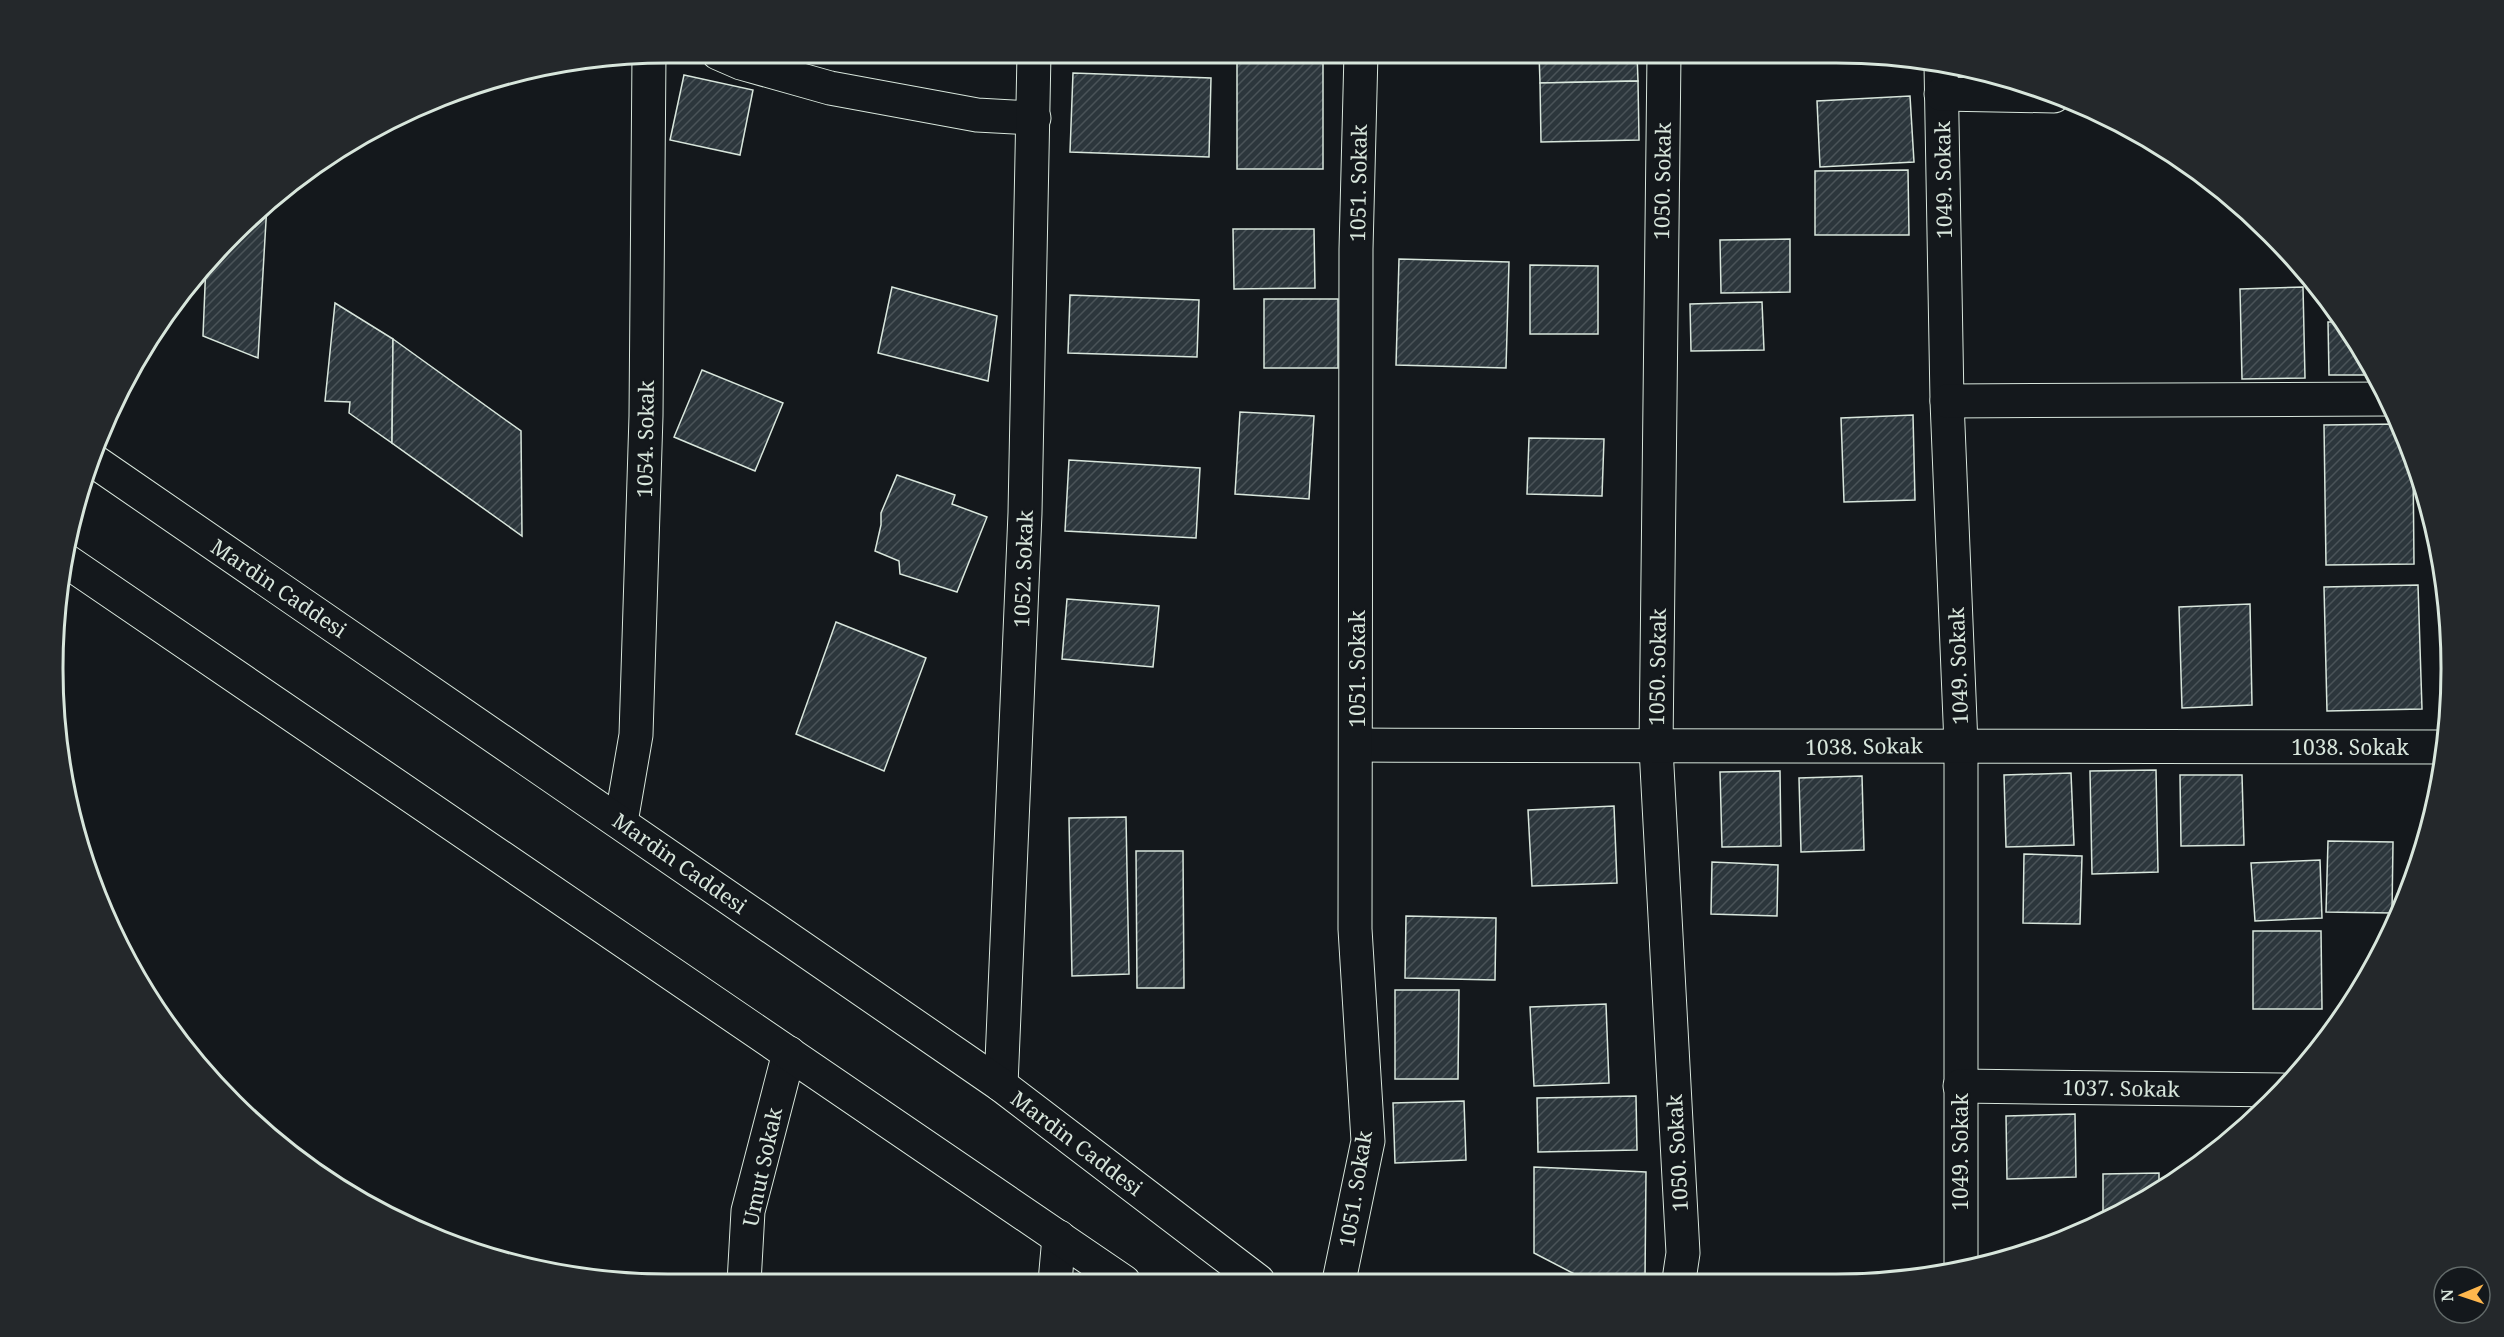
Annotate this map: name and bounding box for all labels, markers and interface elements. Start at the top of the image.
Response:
street label: 1049. Sokak [1928,120,1958,239]
street label: 1050. Sokak [1647,121,1677,240]
street label: 1051. Sokak [1343,123,1373,242]
street label: 1054. Sokak [630,379,660,498]
street label: 1052. Sokak [1007,509,1039,628]
street label: Mardin Caddesi [206,532,353,644]
street label: 1049. Sokak [1942,606,1974,725]
street label: 1050. Sokak [1642,607,1672,726]
street label: 1051. Sokak [1343,609,1371,728]
street label: 1038. Sokak [1805,731,1924,761]
street label: 1038. Sokak [2291,733,2410,761]
street label: Mardin Caddesi [607,806,753,920]
street label: 1037. Sokak [2062,1073,2181,1103]
street label: Mardin Caddesi [1005,1084,1149,1202]
street label: 1049. Sokak [1946,1092,1974,1211]
street label: 1050. Sokak [1660,1093,1694,1212]
street label: Umut Sokak [736,1104,788,1229]
street label: 1051. Sokak [1332,1128,1378,1249]
north arrow [2432,1265,2492,1325]
text: N [2436,1288,2458,1302]

